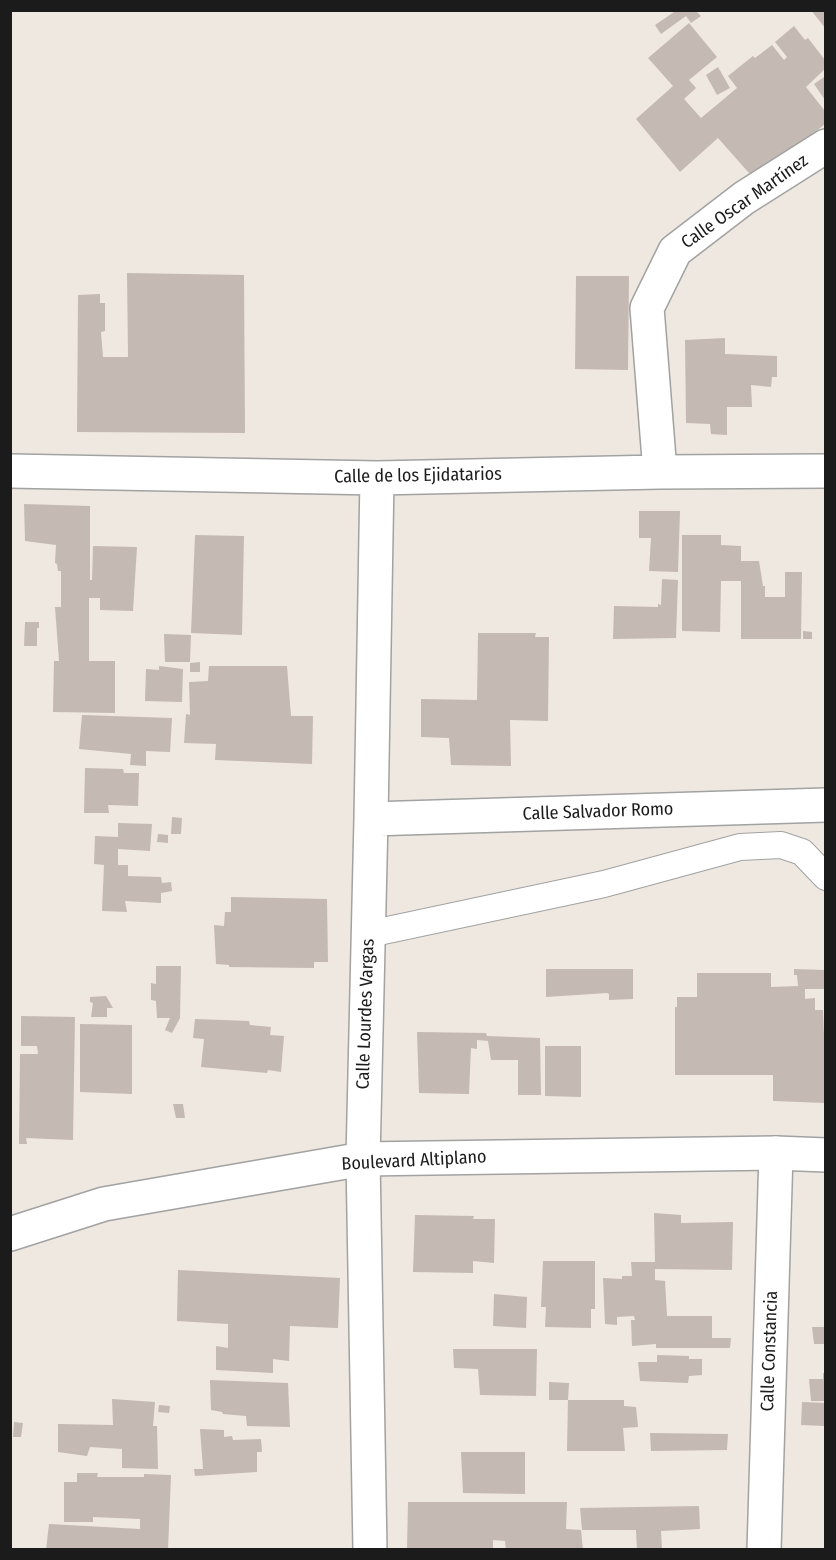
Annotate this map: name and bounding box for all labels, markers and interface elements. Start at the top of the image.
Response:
street label: Calle Oscar Martínez [678,150,812,254]
street label: Calle de los Ejidatarios [334,464,502,488]
street label: Calle Salvador Romo [522,799,674,825]
street label: Calle Lourdes Vargas [353,938,379,1090]
street label: Boulevard Altiplano [341,1146,487,1176]
street label: Calle Constancia [757,1290,783,1412]

